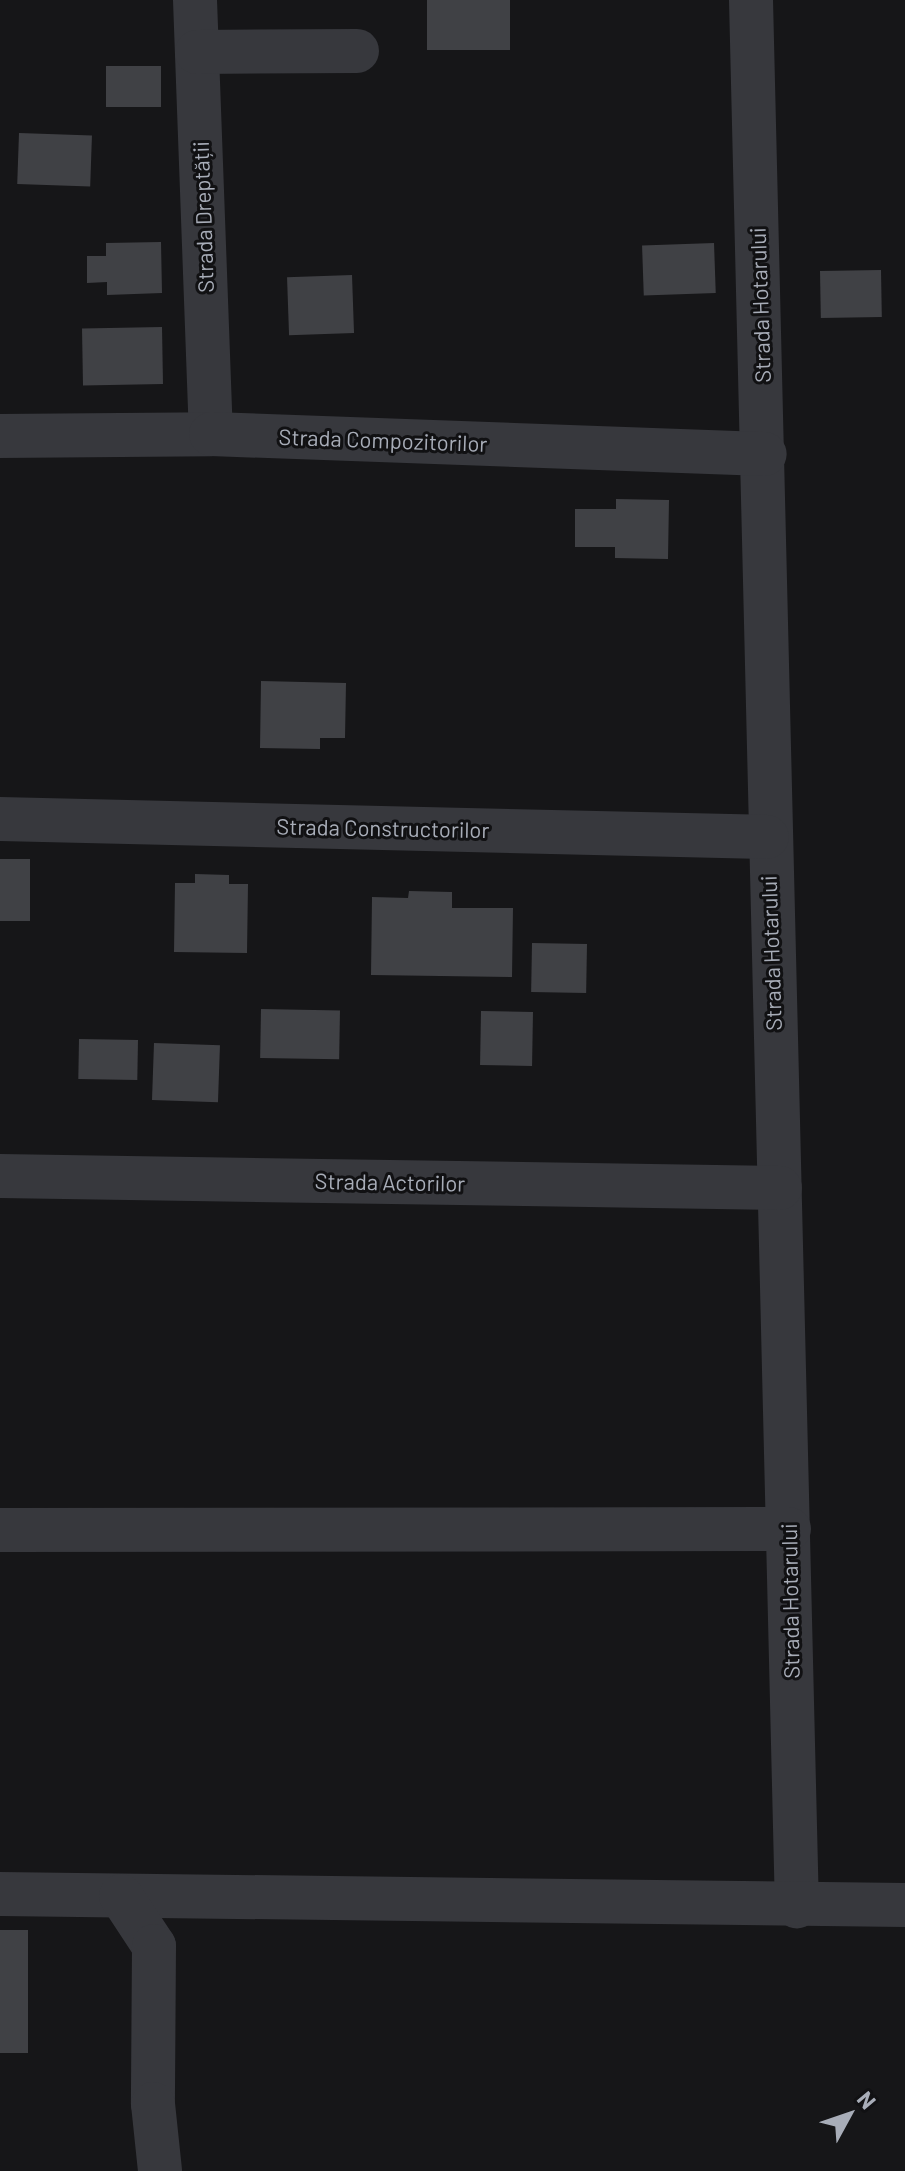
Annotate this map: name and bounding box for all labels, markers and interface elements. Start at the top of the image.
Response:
street label: Strada Dreptății [187,141,219,293]
street label: Strada Hotarului [744,227,776,383]
street label: Strada Compozitorilor [278,423,488,457]
street label: Strada Constructorilor [276,813,490,843]
street label: Strada Hotarului [755,875,787,1031]
street label: Strada Actorilor [314,1167,466,1197]
street label: Strada Hotarului [775,1523,805,1679]
north arrow [809,2075,889,2155]
text: N [853,2086,882,2114]

